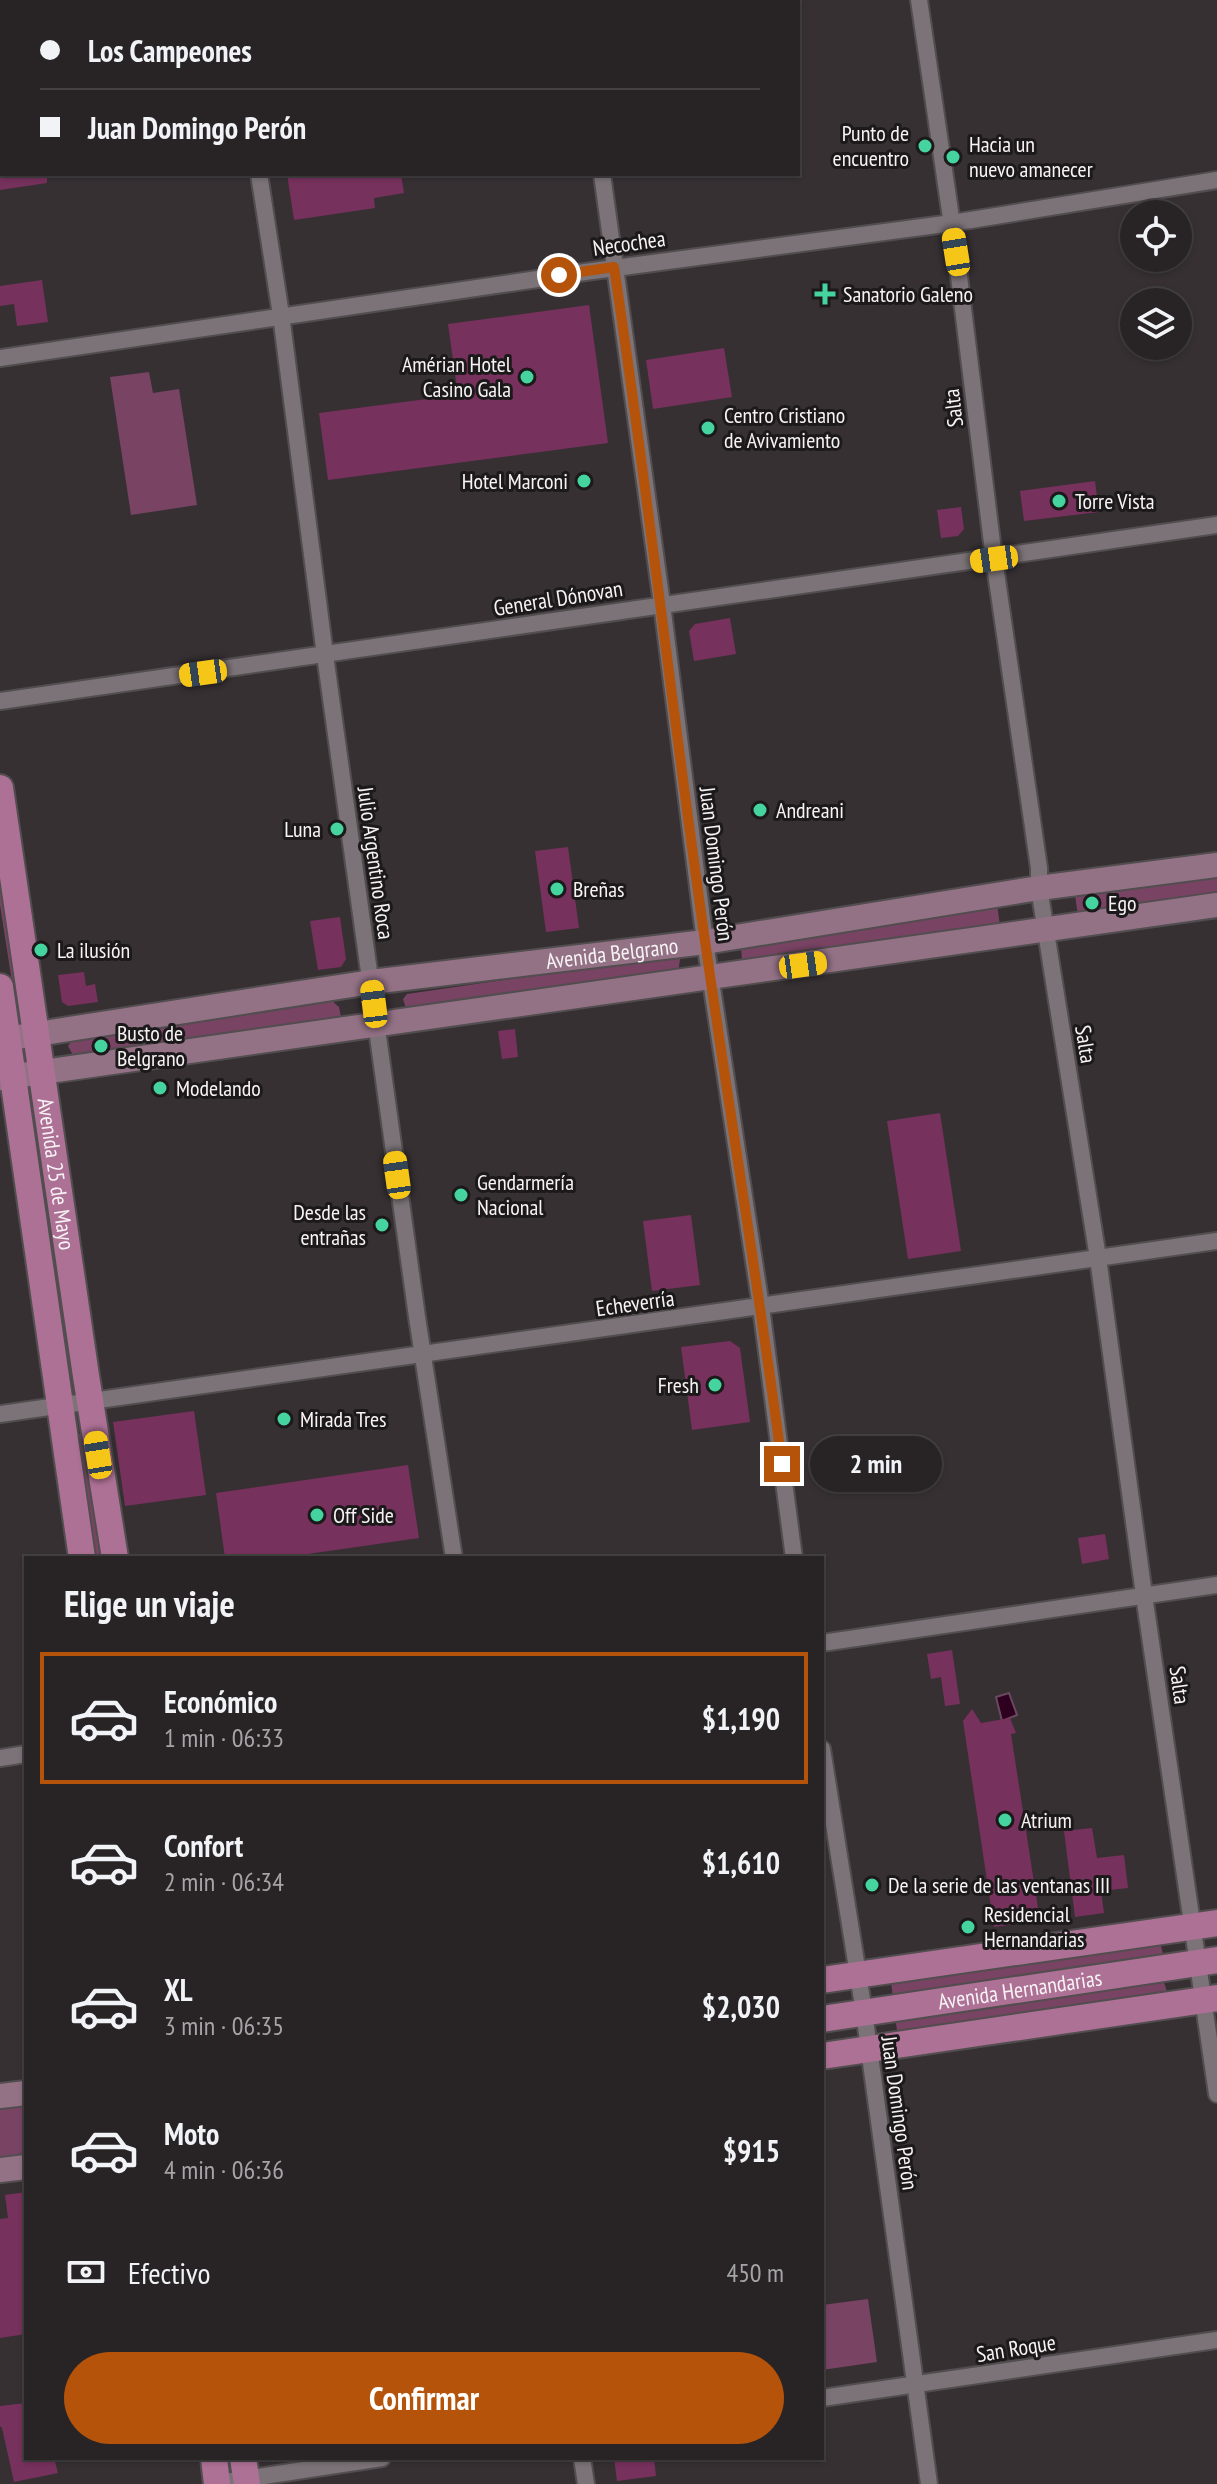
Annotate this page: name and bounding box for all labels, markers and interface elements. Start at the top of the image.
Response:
text: Los Campeones [88,31,252,70]
text: Juan Domingo Perón [88,108,306,147]
place label: Punto de encuentro [833,119,909,172]
place label: Hacia un nuevo amanecer [969,130,1093,183]
marker: Punto de encuentro [916,137,934,155]
marker: Hacia un nuevo amanecer [944,148,962,166]
map controls [1120,200,1192,360]
button: locate [1120,200,1192,272]
street label: Necochea [591,224,667,262]
car [940,226,972,278]
route start [541,257,577,293]
place label: Sanatorio Galeno [843,280,973,308]
marker: Sanatorio Galeno [814,283,836,305]
button: layers [1120,288,1192,360]
place label: Amérian Hotel Casino Gala [402,350,512,403]
marker: Amérian Hotel Casino Gala [518,368,536,386]
street label: Salta [937,387,969,429]
place label: Centro Cristiano de Avivamiento [724,401,845,454]
marker: Centro Cristiano de Avivamiento [699,419,717,437]
place label: Hotel Marconi [462,467,568,495]
marker: Hotel Marconi [575,472,593,490]
place label: Torre Vista [1075,487,1155,515]
marker: Torre Vista [1050,492,1068,510]
car [969,544,1019,574]
street label: General Dónovan [491,574,625,622]
car [178,658,228,688]
street label: Julio Argentino Roca [351,784,401,941]
street label: Juan Domingo Perón [694,784,740,943]
place label: Andreani [776,796,844,824]
marker: Andreani [751,801,769,819]
place label: Luna [284,815,321,843]
marker: Luna [328,820,346,838]
place label: Breñas [573,875,624,903]
marker: Breñas [548,880,566,898]
place label: Ego [1108,889,1136,917]
marker: Ego [1083,894,1101,912]
street label: Avenida Belgrano [544,931,680,975]
place label: La ilusión [57,936,130,964]
marker: La ilusión [32,941,50,959]
car [778,950,828,980]
car [359,979,389,1029]
place label: Busto de Belgrano [117,1019,185,1072]
street label: Salta [1069,1023,1103,1065]
marker: Busto de Belgrano [92,1037,110,1055]
place label: Modelando [176,1074,261,1102]
marker: Modelando [151,1079,169,1097]
street label: Avenida 25 de Mayo [31,1096,81,1252]
car [382,1150,412,1200]
place label: Gendarmería Nacional [477,1168,574,1221]
marker: Gendarmería Nacional [452,1186,470,1204]
place label: Desde las entrañas [293,1198,366,1251]
marker: Desde las entrañas [373,1216,391,1234]
street label: Echeverría [594,1284,676,1322]
place label: Fresh [658,1371,699,1399]
marker: Fresh [706,1376,724,1394]
place label: Mirada Tres [300,1405,387,1433]
marker: Mirada Tres [275,1410,293,1428]
car [82,1429,114,1481]
callout: 2 min [810,1436,942,1492]
route end [764,1446,800,1482]
text: 2 min [850,1447,902,1480]
place label: Off Side [333,1501,394,1529]
marker: Off Side [308,1506,326,1524]
text: Elige un viaje [64,1580,235,1627]
street label: Salta [1163,1664,1197,1706]
icon: car [68,1682,140,1754]
text: Económico [164,1682,277,1721]
text: $1,190 [702,1699,780,1738]
text: 1 min · 06:33 [164,1721,284,1754]
place label: Atrium [1021,1806,1072,1834]
marker: Atrium [996,1811,1014,1829]
icon: car [68,1826,140,1898]
text: Confort [164,1826,243,1865]
text: $1,610 [702,1843,780,1882]
text: 2 min · 06:34 [164,1865,284,1898]
place label: De la serie de las ventanas III [888,1871,1110,1899]
marker: De la serie de las ventanas III [863,1876,881,1894]
place label: Residencial Hernandarias [984,1900,1084,1953]
marker: Residencial Hernandarias [959,1918,977,1936]
street label: Avenida Hernandarias [936,1963,1104,2016]
icon: car [68,1970,140,2042]
text: XL [164,1970,193,2009]
text: $2,030 [702,1987,780,2026]
text: 3 min · 06:35 [164,2009,284,2042]
street label: Juan Domingo Perón [875,2033,925,2192]
icon: car [68,2114,140,2186]
text: Moto [164,2114,219,2153]
text: $915 [723,2131,780,2170]
text: 4 min · 06:36 [164,2153,284,2186]
icon: cash [64,2250,108,2294]
text: Efectivo [128,2253,211,2292]
text: 450 m [726,2256,784,2289]
street label: San Roque [974,2328,1058,2368]
button: Confirmar [64,2352,784,2444]

